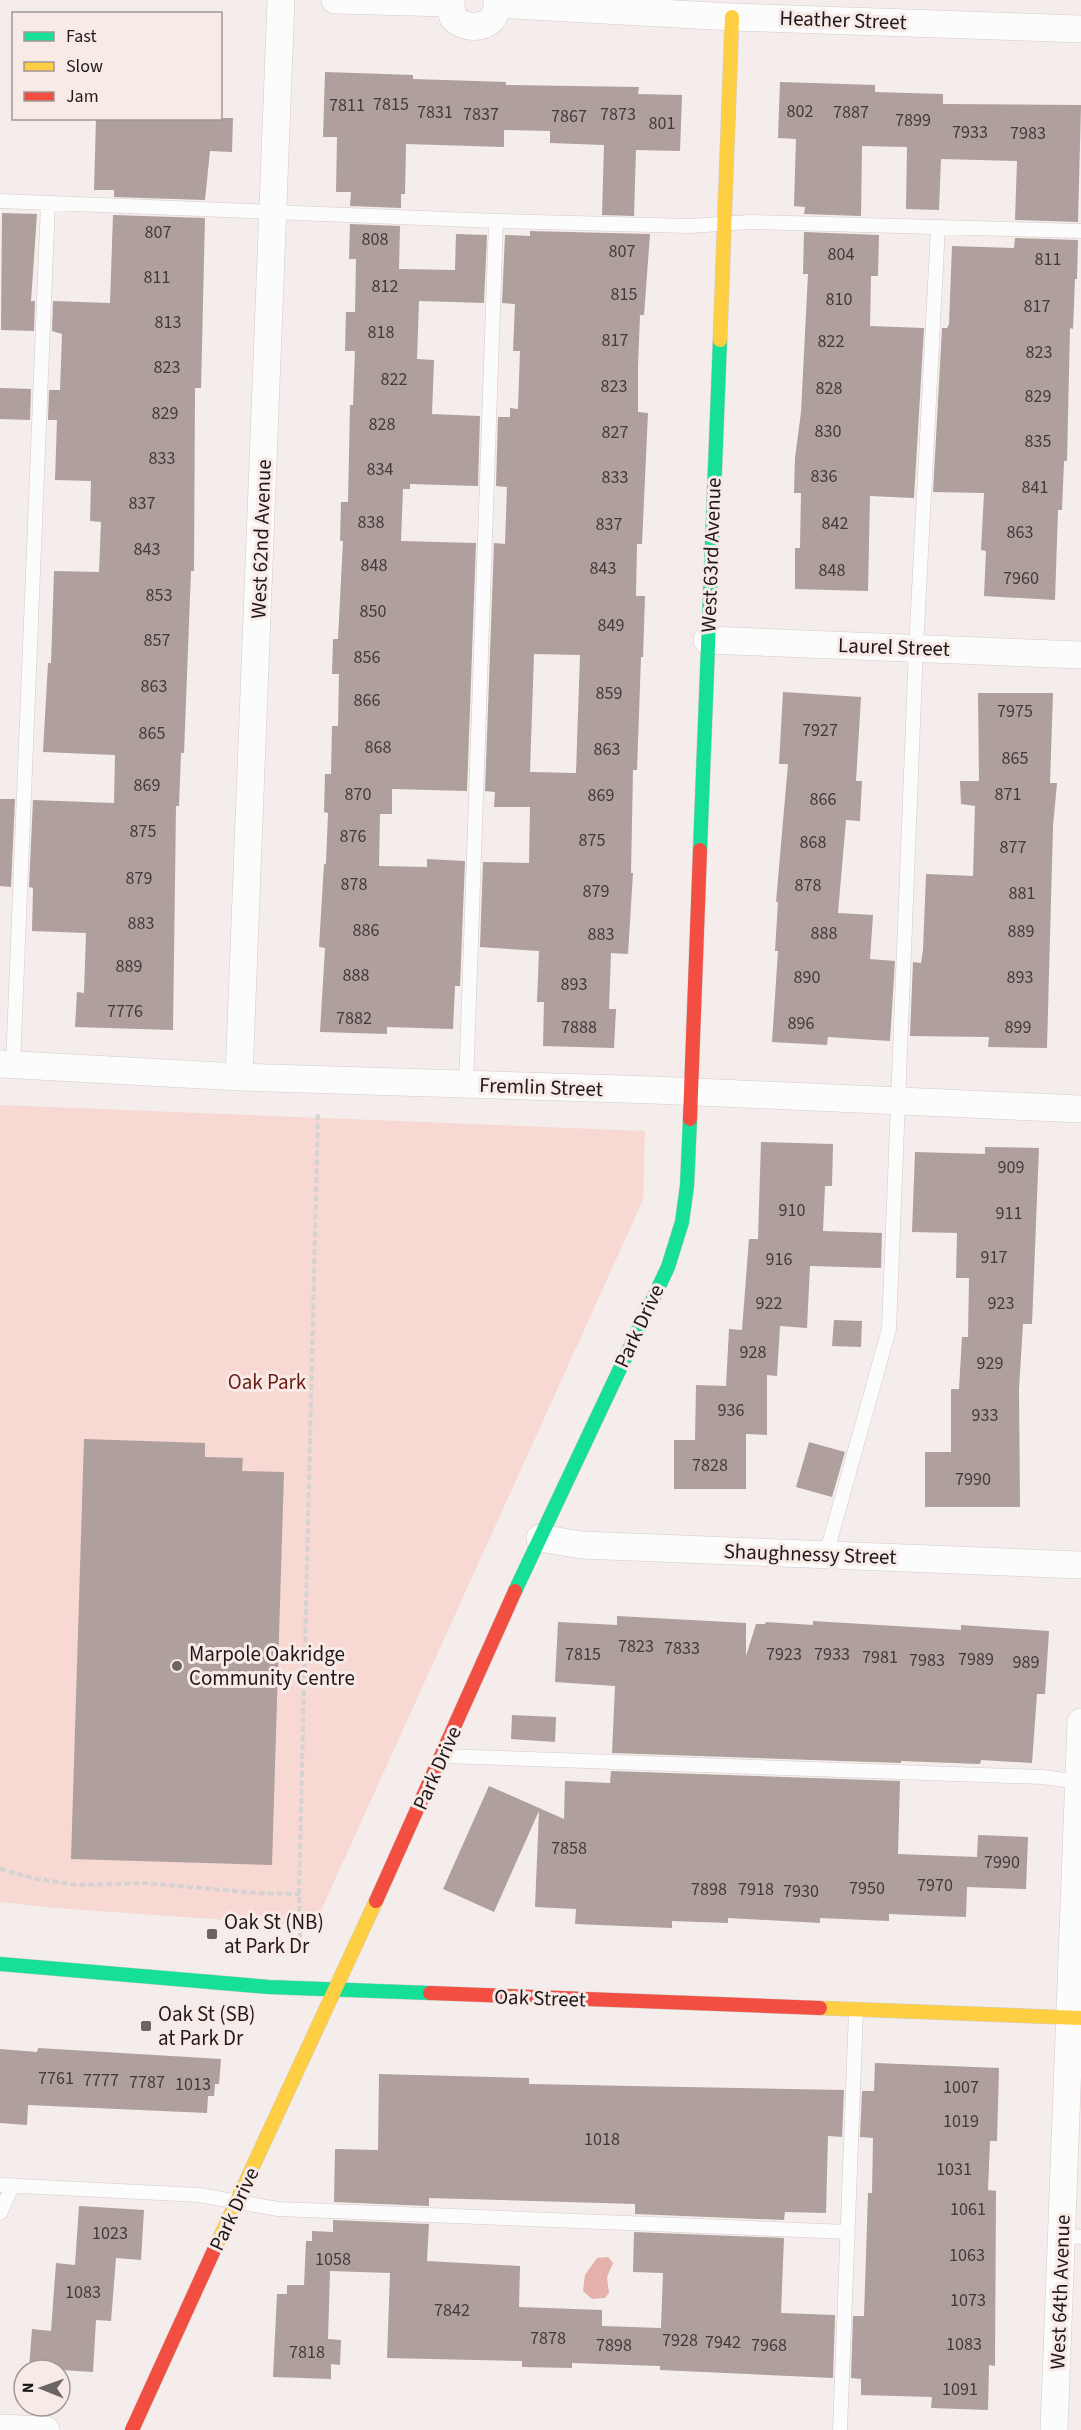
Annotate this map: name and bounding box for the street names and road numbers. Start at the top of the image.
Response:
street label: Heather Street [779,3,907,37]
street label: West 62nd Avenue [243,459,279,619]
street label: West 63rd Avenue [693,477,729,633]
street label: Laurel Street [838,630,950,664]
street label: Fremlin Street [479,1070,603,1104]
street label: Park Drive [607,1279,671,1373]
street label: Shaughnessy Street [723,1536,897,1572]
street label: Park Drive [405,1721,469,1815]
street label: Oak Street [494,1981,586,2015]
street label: Park Drive [202,2162,266,2256]
street label: West 64th Avenue [1042,2214,1078,2370]

